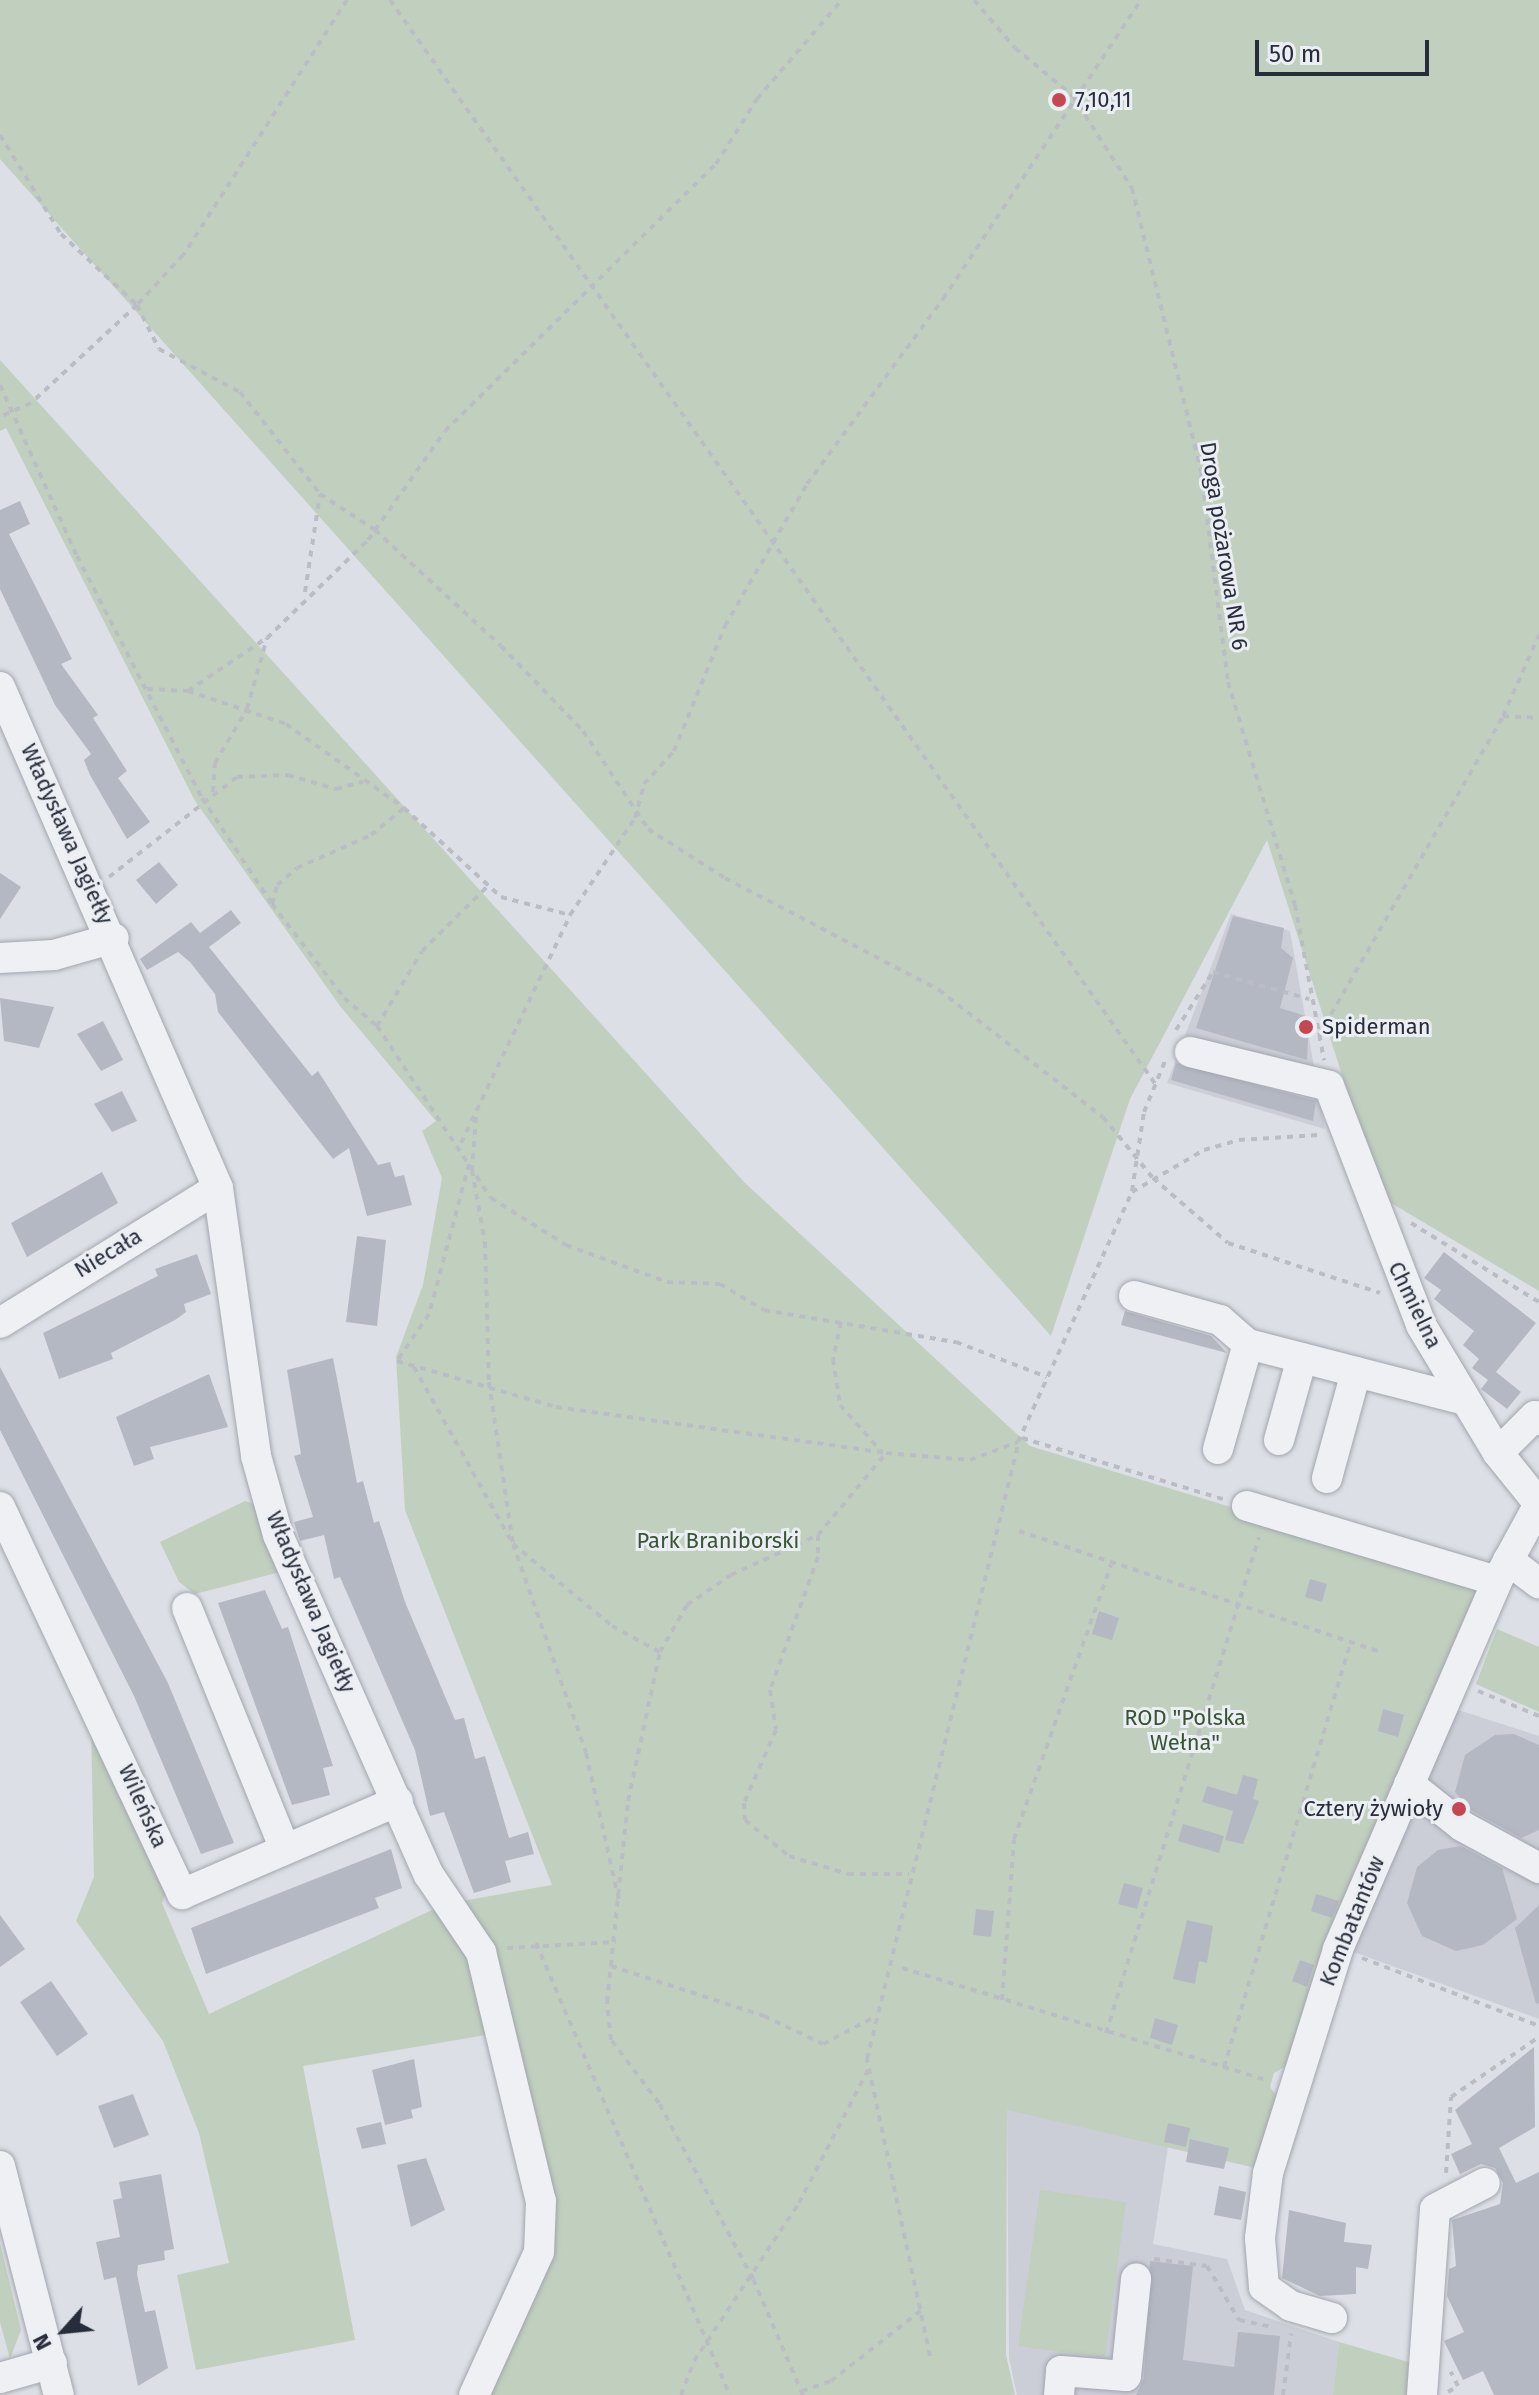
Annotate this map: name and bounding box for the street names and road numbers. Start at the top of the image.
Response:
street label: Droga pożarowa NR 6 [1194,440,1254,652]
street label: Władysława Jagiełły [15,740,119,928]
street label: Niecała [70,1223,146,1283]
street label: Chmielna [1383,1257,1447,1353]
street label: Władysława Jagiełły [261,1507,361,1697]
street label: Wileńska [113,1760,173,1852]
street label: Kombatantów [1314,1852,1390,1990]

